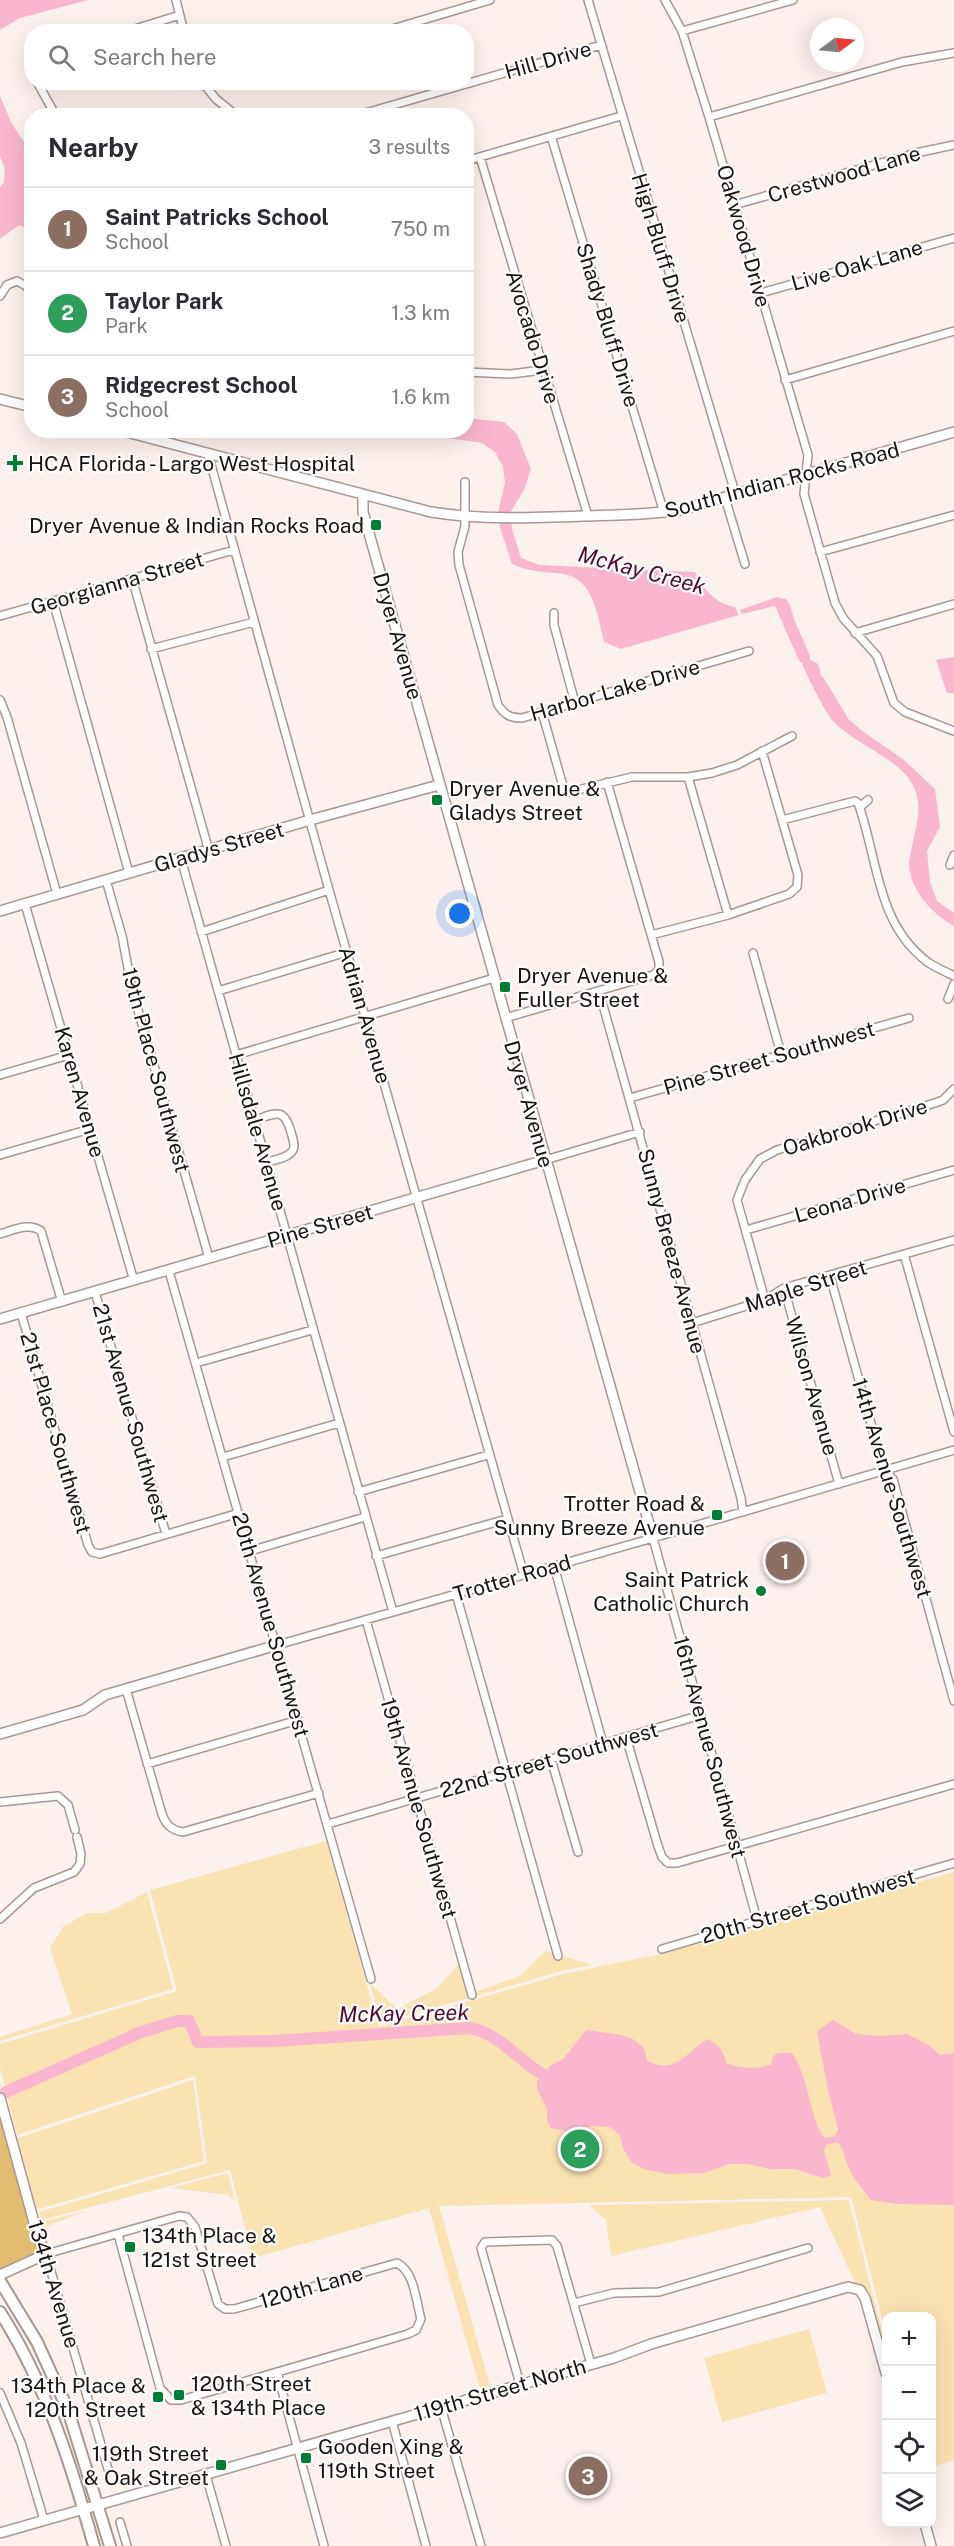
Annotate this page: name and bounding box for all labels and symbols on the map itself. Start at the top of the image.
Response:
north arrow [810,18,864,72]
street label: Hill Drive [502,36,594,84]
street label: Crestwood Lane [765,140,923,208]
street label: Oakwood Drive [712,162,776,310]
street label: High Bluff Drive [626,170,696,326]
street label: Live Oak Lane [788,234,926,296]
street label: Shady Bluff Drive [571,240,645,410]
street label: Avocado Drive [501,267,565,407]
street label: South Indian Rocks Road [662,437,902,523]
place label: HCA Florida - Largo West Hospital [28,451,355,476]
marker: HCA Florida - Largo West Hospital [6,454,24,472]
place label: Dryer Avenue & Indian Rocks Road [29,513,364,538]
marker: Dryer Avenue & Indian Rocks Road [369,518,383,532]
water label: McKay Creek [576,541,709,599]
street label: Georgianna Street [27,546,207,620]
street label: Dryer Avenue [368,569,428,703]
street label: Harbor Lake Drive [527,654,703,726]
place label: Dryer Avenue & Gladys Street [449,776,600,825]
marker: Dryer Avenue & Gladys Street [430,793,444,807]
street label: Gladys Street [151,817,287,877]
your location [445,899,474,928]
street label: Adrian Avenue [333,943,397,1087]
place label: Dryer Avenue & Fuller Street [517,963,668,1012]
street label: 19th Place Southwest [117,965,195,1175]
marker: Dryer Avenue & Fuller Street [498,980,512,994]
street label: Pine Street Southwest [660,1016,878,1100]
street label: Karen Avenue [49,1024,111,1160]
street label: Dryer Avenue [499,1037,559,1171]
street label: Hillsdale Avenue [224,1050,292,1214]
street label: Oakbrook Drive [780,1093,930,1161]
street label: Sunny Breeze Avenue [633,1146,711,1356]
street label: Leona Drive [791,1172,909,1228]
street label: Pine Street [264,1199,376,1253]
street label: Maple Street [742,1255,870,1317]
street label: 21st Avenue Southwest [88,1301,174,1525]
street label: Wilson Avenue [780,1314,844,1458]
street label: 21st Place Southwest [15,1329,97,1537]
street label: 14th Avenue Southwest [847,1375,937,1601]
place label: Trotter Road & Sunny Breeze Avenue [494,1491,705,1540]
marker: Trotter Road & Sunny Breeze Avenue [710,1508,724,1522]
street label: 20th Avenue Southwest [227,1510,315,1740]
pin: 1 [766,1538,804,1584]
street label: Trotter Road [450,1549,574,1607]
place label: Saint Patrick Catholic Church [593,1567,749,1616]
marker: Saint Patrick Catholic Church [754,1584,768,1598]
street label: 16th Avenue Southwest [668,1633,752,1861]
street label: 19th Avenue Southwest [375,1695,463,1921]
street label: 22nd Street Southwest [437,1717,661,1803]
street label: 20th Street Southwest [698,1863,918,1949]
water label: McKay Creek [338,1999,470,2027]
pin: 2 [560,2126,600,2172]
street label: 134th Avenue [23,2217,85,2351]
place label: 134th Place & 121st Street [142,2223,277,2272]
marker: 134th Place & 121st Street [123,2240,137,2254]
street label: 120th Lane [256,2260,366,2314]
street label: 119th Street North [411,2353,589,2427]
place label: 120th Street & 134th Place [191,2371,326,2420]
place label: 134th Place & 120th Street [11,2373,146,2422]
marker: 120th Street & 134th Place [172,2388,186,2402]
marker: 134th Place & 120th Street [151,2390,165,2404]
place label: Gooden Xing & 119th Street [318,2434,464,2483]
place label: 119th Street & Oak Street [84,2441,209,2490]
marker: Gooden Xing & 119th Street [299,2451,313,2465]
pin: 3 [568,2454,608,2498]
marker: 119th Street & Oak Street [214,2458,228,2472]

